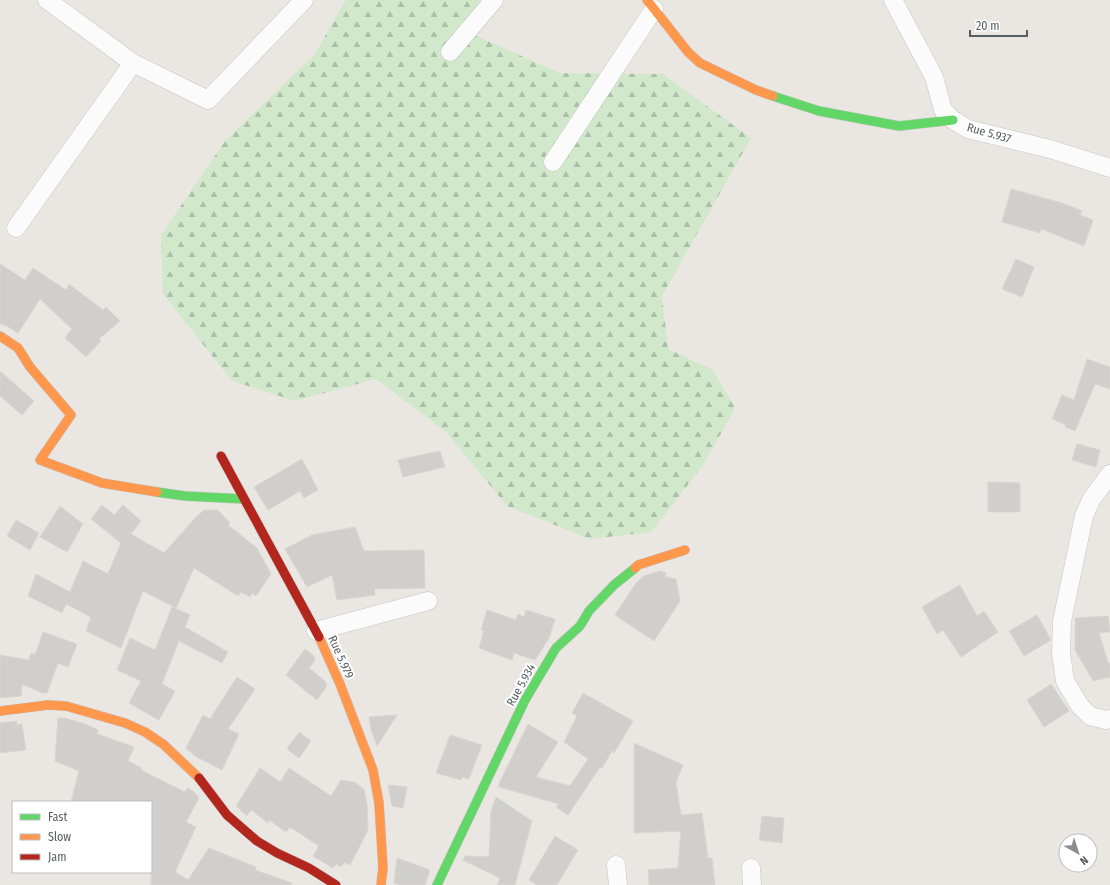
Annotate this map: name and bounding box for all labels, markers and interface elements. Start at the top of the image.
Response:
scale bar [970,12,1027,38]
text: 20 m [976,19,1000,33]
street label: Rue 5.937 [965,120,1013,146]
street label: Rue 5.979 [325,633,357,681]
street label: Rue 5.934 [504,661,538,709]
legend [12,801,152,873]
text: Fast [48,810,67,824]
text: Slow [48,830,71,844]
north arrow [1058,833,1098,873]
text: Jam [48,850,66,864]
text: N [1077,853,1091,868]

